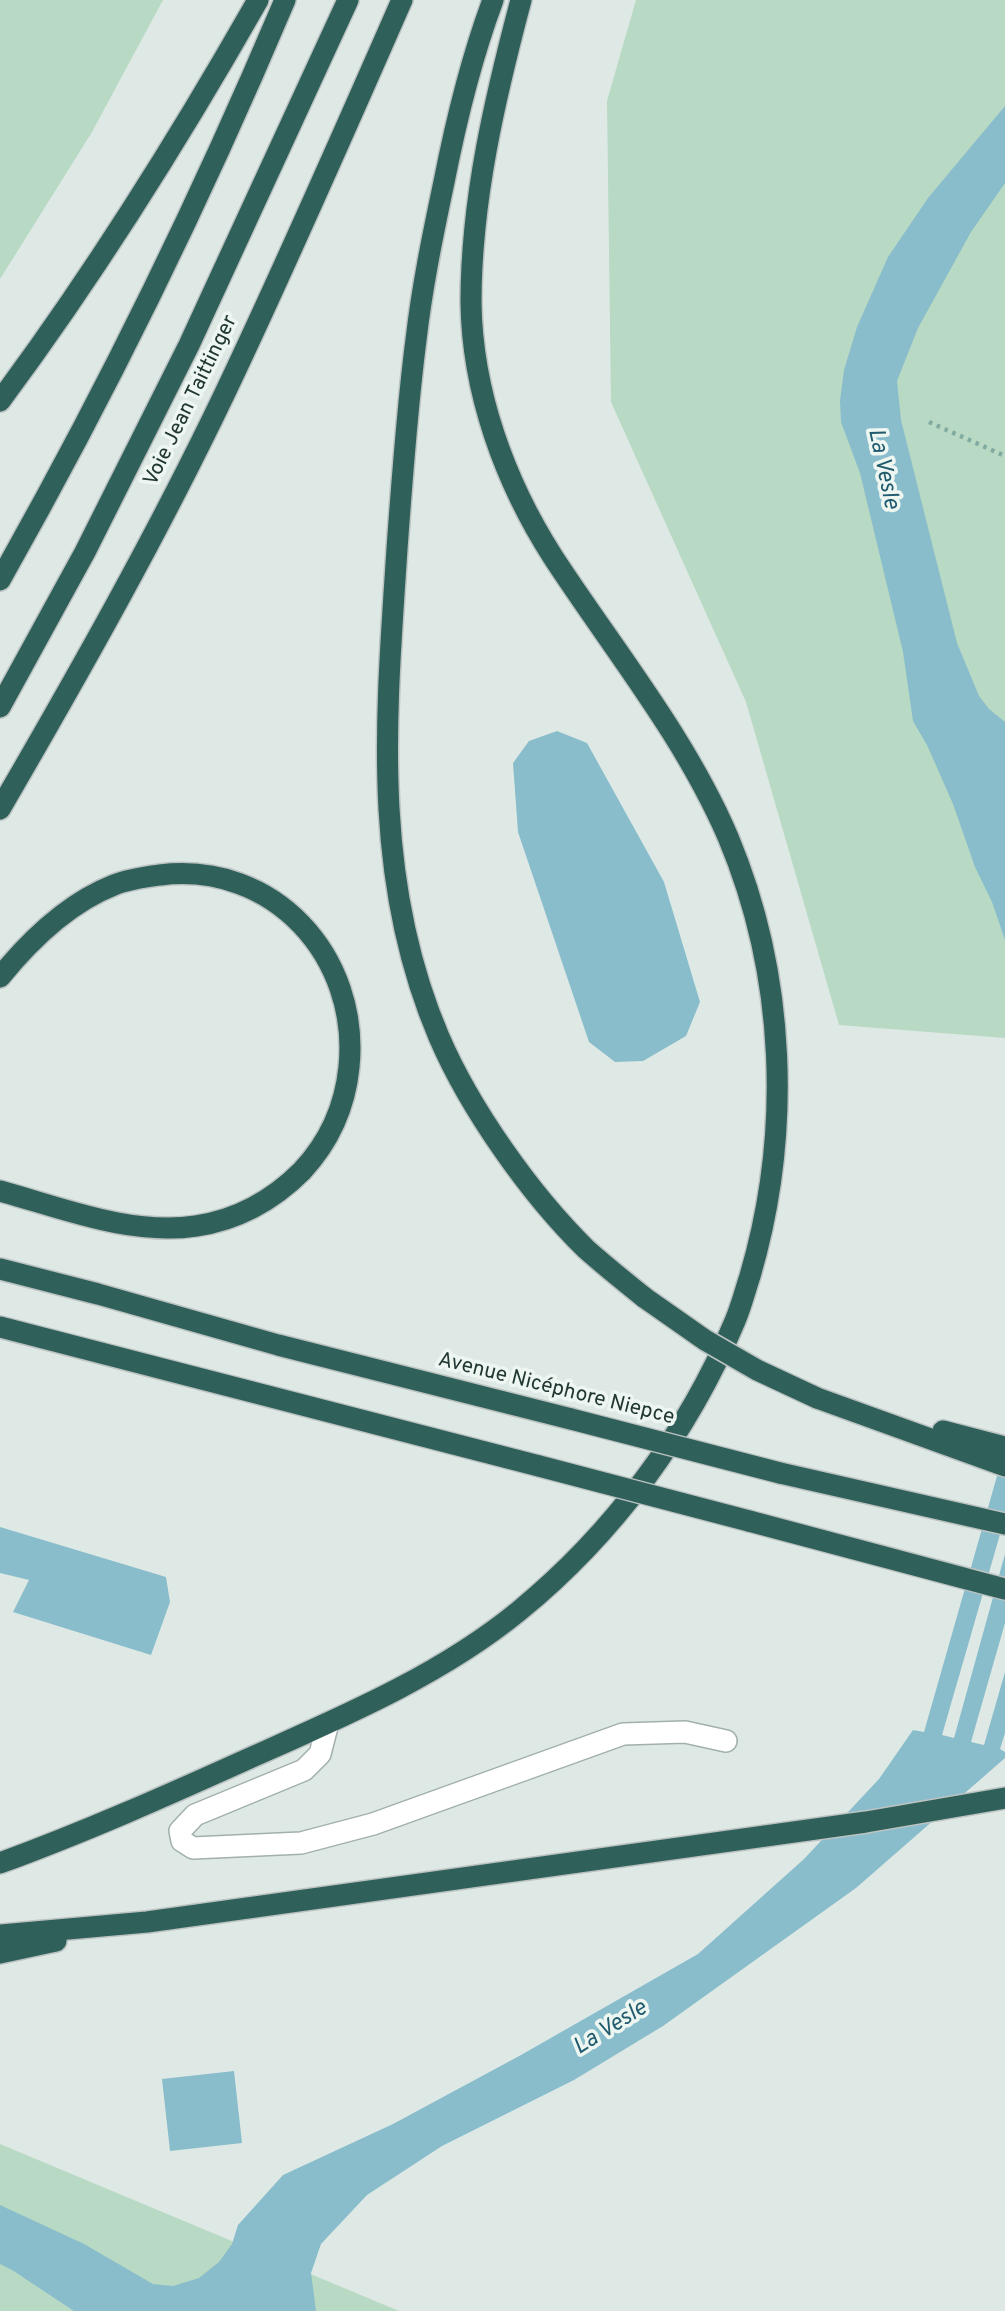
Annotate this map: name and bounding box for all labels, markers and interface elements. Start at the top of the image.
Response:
street label: Voie Jean Taittinger [140,311,244,491]
water label: La Vesle [860,426,904,512]
street label: Avenue Nicéphore Niepce [435,1348,677,1432]
water label: La Vesle [569,1996,653,2062]

